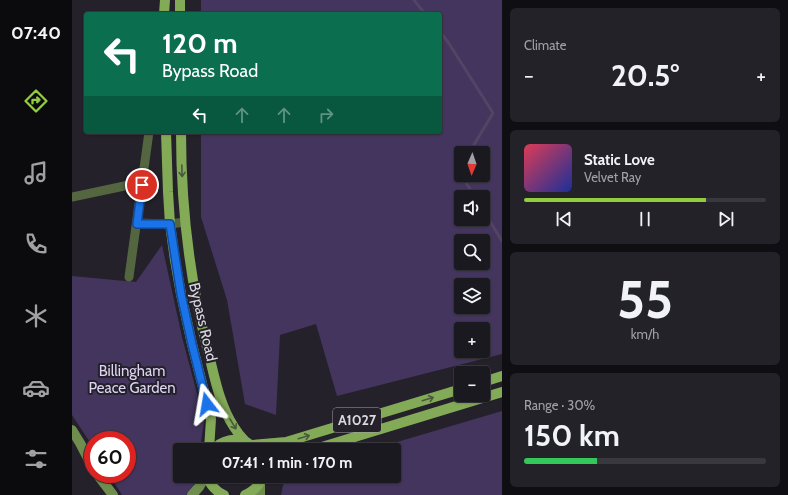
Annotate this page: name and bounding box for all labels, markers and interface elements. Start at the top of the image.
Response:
text: 07:40 [11,22,61,44]
text: 120 m [162,26,238,60]
icon: left [96,28,148,80]
text: Climate [524,37,566,53]
text: 20.5° [611,57,679,94]
text: Bypass Road [162,60,258,82]
text: − [524,62,534,89]
text: + [756,62,766,89]
icon: directions [22,87,50,115]
icon: left [189,104,211,126]
icon: ahead [231,104,253,126]
icon: ahead [273,104,295,126]
icon: right [315,104,337,126]
north arrow [454,146,490,182]
map controls [454,146,490,402]
text: Static Love [584,151,655,169]
icon: music [22,159,50,187]
one-way arrow [178,164,186,177]
pin [125,168,159,202]
text: Velvet Ray [584,169,641,185]
icon: arrive [131,174,153,196]
button: sound [454,190,490,226]
icon: previous [553,208,575,230]
icon: pause [634,208,656,230]
icon: next [715,208,737,230]
icon: phone [22,230,50,258]
button: search [454,234,490,270]
text: 55 [617,268,673,331]
button: layers [454,278,490,314]
street label: Bypass Road [185,281,221,363]
icon: climate [22,302,50,330]
button: + [454,322,490,358]
text: km/h [631,326,659,342]
park label: Billingham Peace Garden [88,362,176,397]
button: − [454,366,490,402]
icon: car [22,374,50,402]
position arrow [186,383,228,425]
one-way arrow [422,395,435,402]
text: Range · 30% [524,397,595,413]
road number: A1027 [333,408,381,432]
text: 150 km [524,417,620,454]
one-way arrow [229,418,237,430]
speed limit sign: 60 [84,431,136,483]
one-way arrow [297,433,310,440]
icon: filters [22,445,50,473]
text: 07:41 · 1 min · 170 m [222,454,352,472]

